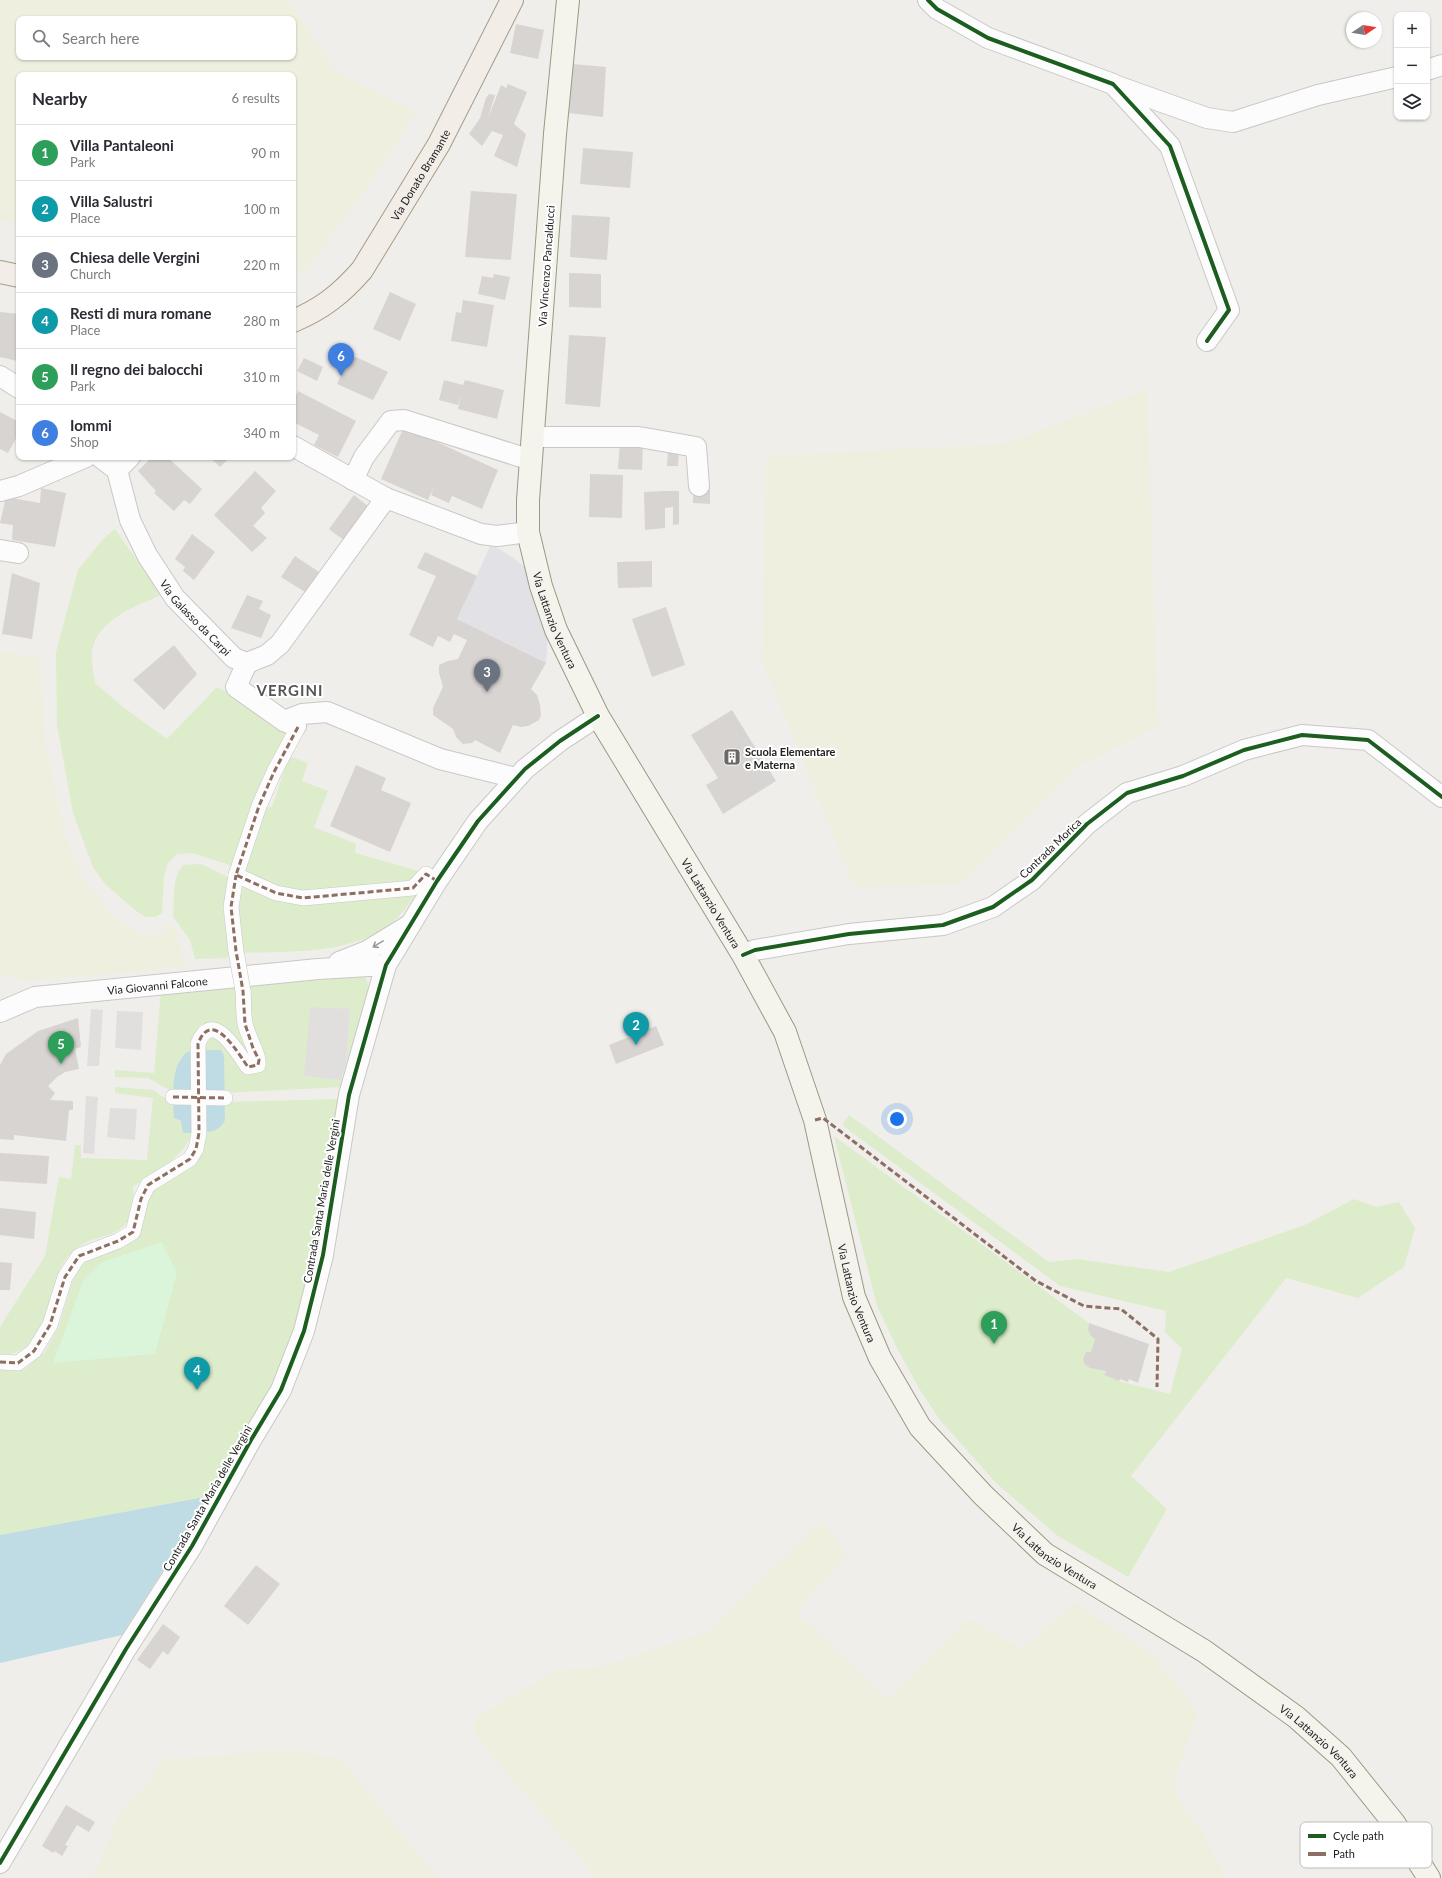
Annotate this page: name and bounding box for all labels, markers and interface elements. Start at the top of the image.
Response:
north arrow [1346,12,1382,48]
map controls [1394,12,1430,120]
button: + [1394,12,1430,48]
search box [16,16,296,60]
icon: search [30,27,52,49]
text: Search here [62,29,139,47]
button: − [1394,48,1430,84]
button: layers [1394,84,1430,120]
text: Nearby [32,88,87,109]
text: 6 results [232,90,280,106]
street label: Via Donato Bramante [387,127,452,223]
text: Villa Pantaleoni [70,136,174,154]
text: 1 [41,145,49,161]
text: 90 m [251,145,280,161]
text: Park [70,154,95,170]
text: Villa Salustri [70,192,152,210]
text: 2 [41,201,49,217]
text: 100 m [243,201,280,217]
street label: Via Vincenzo Pancalducci [535,204,557,327]
text: Place [70,210,100,226]
text: Chiesa delle Vergini [70,248,200,266]
text: 3 [41,257,49,273]
text: 220 m [243,257,280,273]
text: Church [70,266,111,282]
text: Resti di mura romane [70,304,211,322]
text: 4 [41,313,49,329]
text: 280 m [243,313,280,329]
text: Place [70,322,100,338]
pin: 6 [328,343,354,376]
text: Il regno dei balocchi [70,360,203,378]
text: 5 [41,369,49,385]
text: 310 m [243,369,280,385]
text: Park [70,378,95,394]
text: Iommi [70,416,112,434]
text: 6 [41,425,49,441]
text: 340 m [243,425,280,441]
text: Shop [70,434,99,450]
street label: Via Lattanzio Ventura [531,570,580,670]
street label: Via Galasso da Carpi [158,577,234,658]
pin: 3 [474,659,500,692]
district label: VERGINI [256,681,323,699]
place label: Scuola Elementare e Materna [745,745,836,771]
building icon: Scuola Elementare e Materna [722,747,742,767]
street label: Contrada Morica [1016,815,1084,881]
street label: Via Lattanzio Ventura [679,856,744,950]
one-way arrow [372,941,384,949]
street label: Via Giovanni Falcone [107,973,208,996]
pin: 2 [623,1012,649,1045]
pin: 5 [48,1031,74,1064]
your location [887,1109,907,1129]
street label: Contrada Santa Maria delle Vergini [300,1118,342,1284]
street label: Via Lattanzio Ventura [836,1243,879,1344]
pin: 1 [981,1311,1007,1344]
pin: 4 [184,1357,210,1390]
street label: Contrada Santa Maria delle Vergini [160,1422,254,1573]
street label: Via Lattanzio Ventura [1010,1520,1100,1591]
street label: Via Lattanzio Ventura [1278,1701,1361,1780]
legend [1300,1822,1432,1868]
text: Cycle path [1333,1829,1384,1842]
text: Path [1333,1847,1355,1860]

